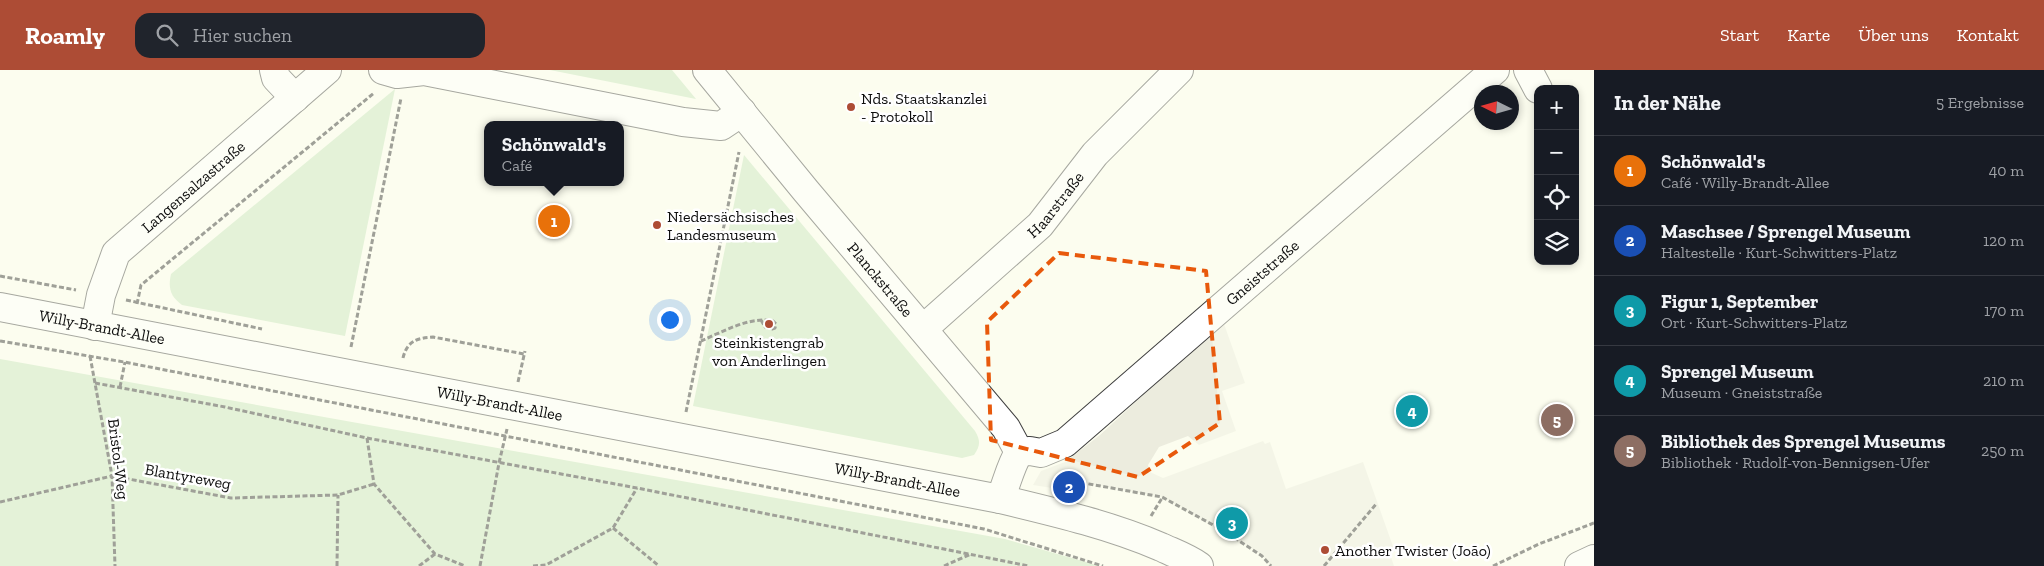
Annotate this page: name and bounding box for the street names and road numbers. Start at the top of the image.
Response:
street label: Langensalzastraße [138,137,249,237]
street label: Haarstraße [1023,168,1088,242]
street label: Gneiststraße [1222,236,1303,309]
street label: Planckstraße [843,239,917,321]
street label: Willy-Brandt-Allee [38,306,166,348]
street label: Willy-Brandt-Allee [435,382,564,425]
street label: Bristol-Weg [104,418,133,501]
street label: Willy-Brandt-Allee [833,458,962,501]
street label: Blantyreweg [143,460,233,493]

